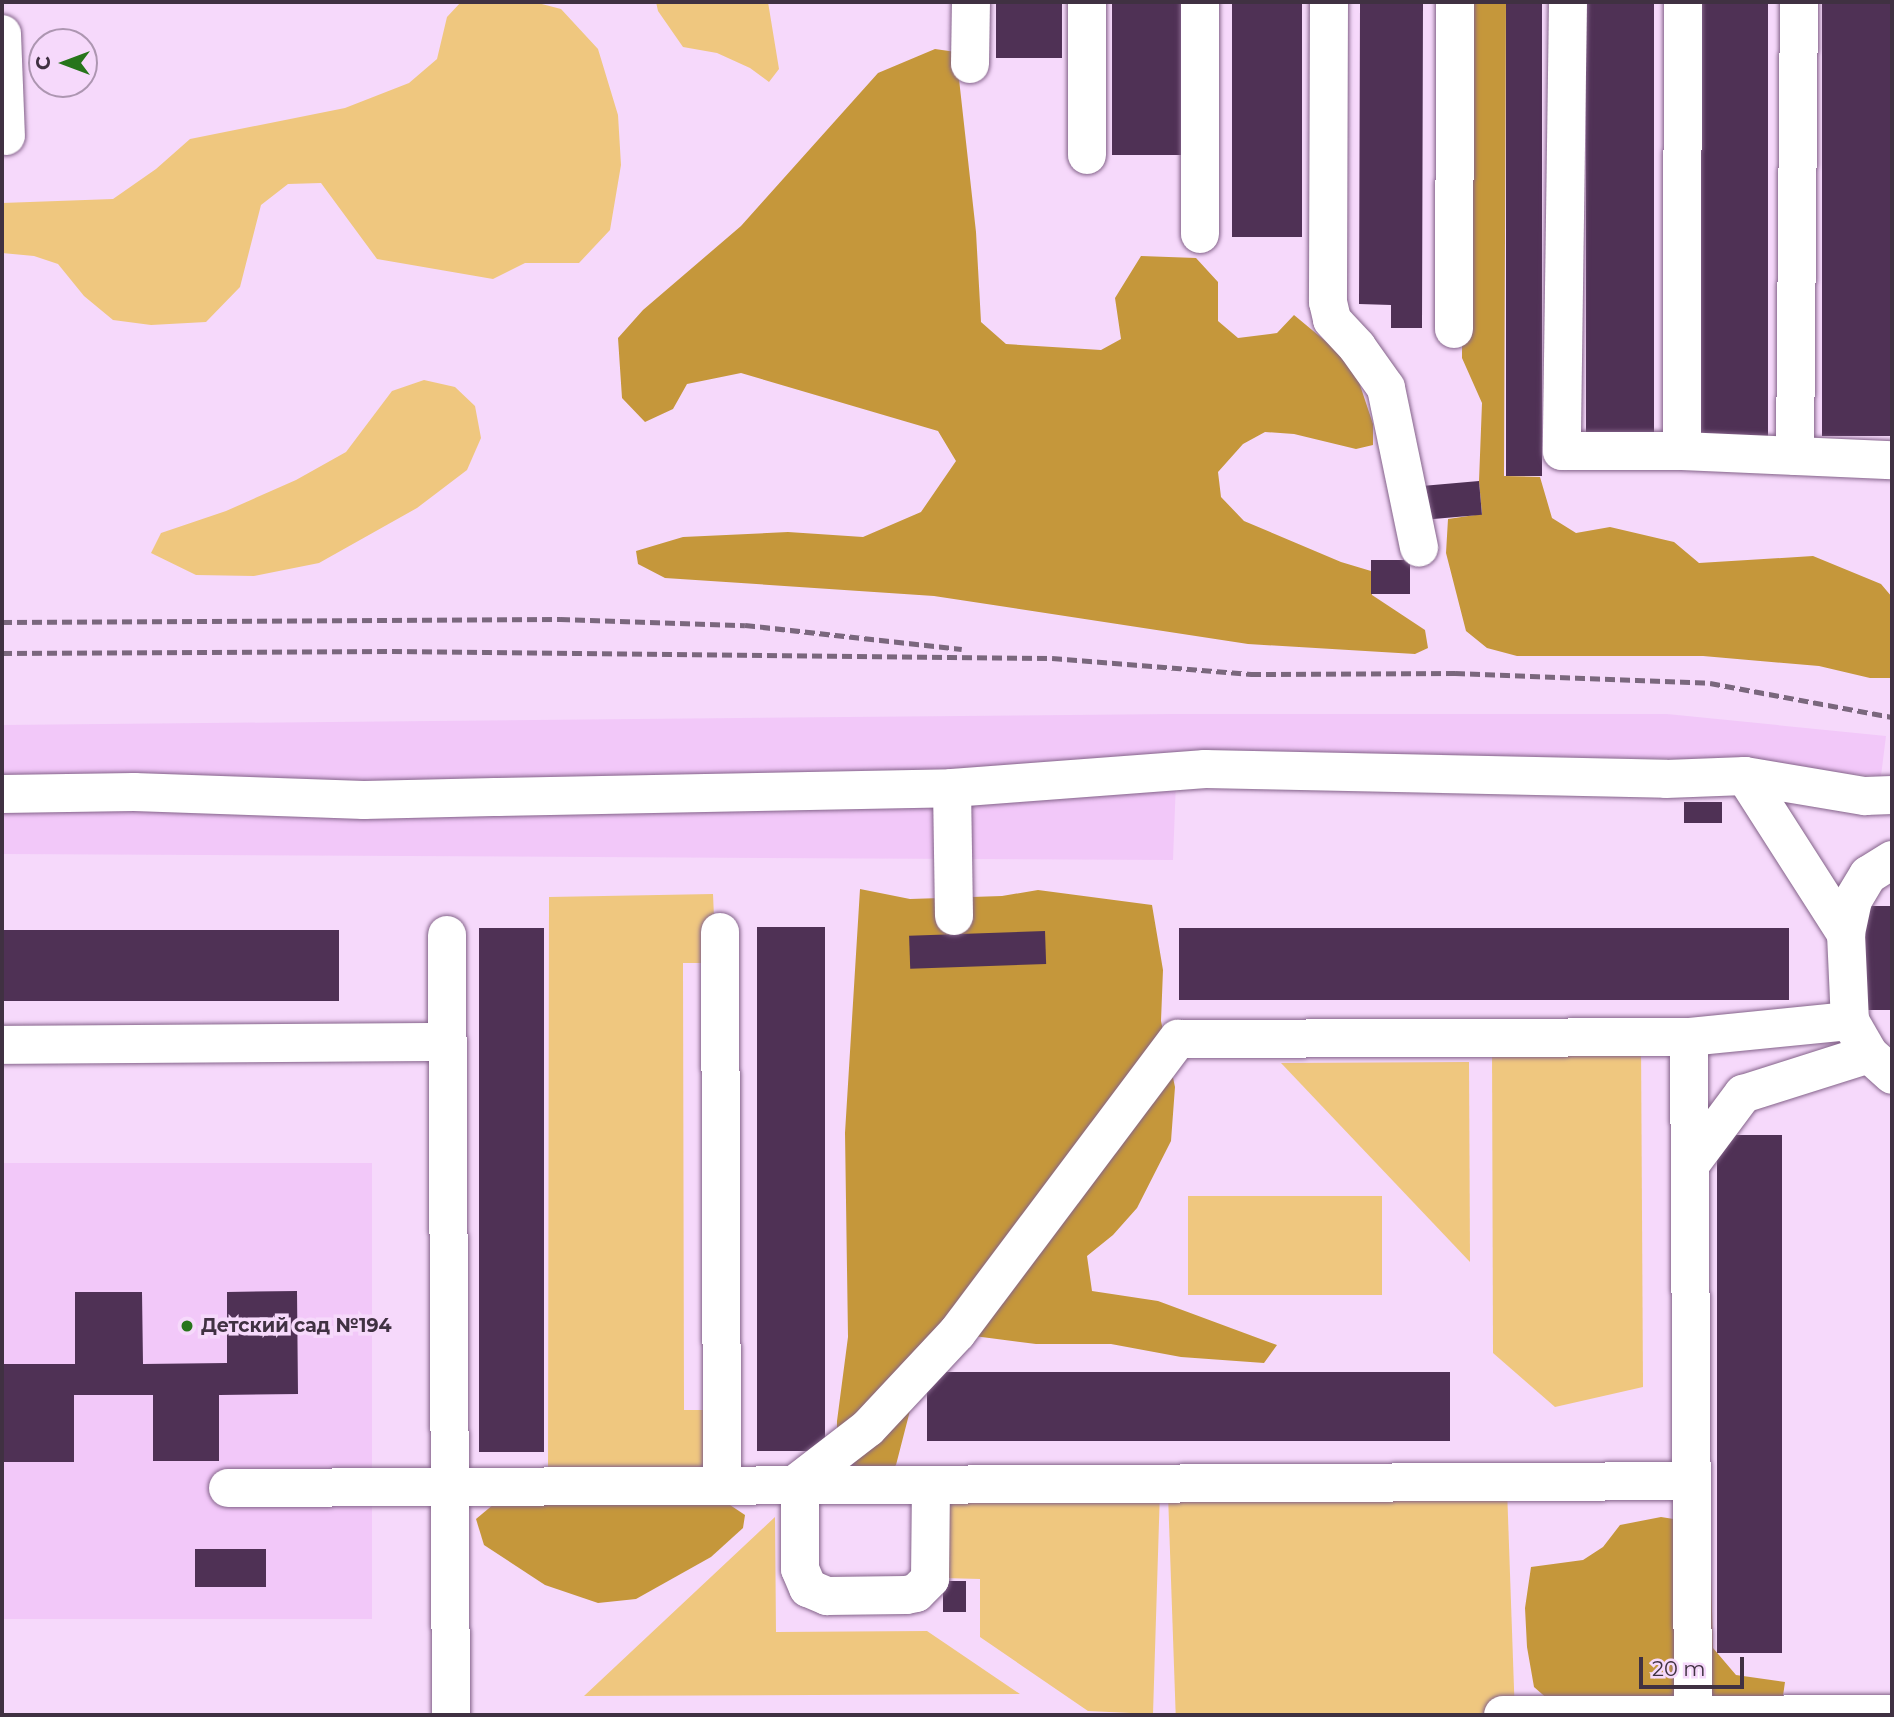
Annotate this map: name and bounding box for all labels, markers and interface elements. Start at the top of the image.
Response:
north arrow [28,28,98,98]
text: С [32,56,55,70]
place label: Детский сад №194 [201,1315,392,1337]
marker: Детский сад №194 [179,1318,195,1334]
scale bar [1642,1644,1747,1688]
text: 20 m [1652,1656,1706,1681]

